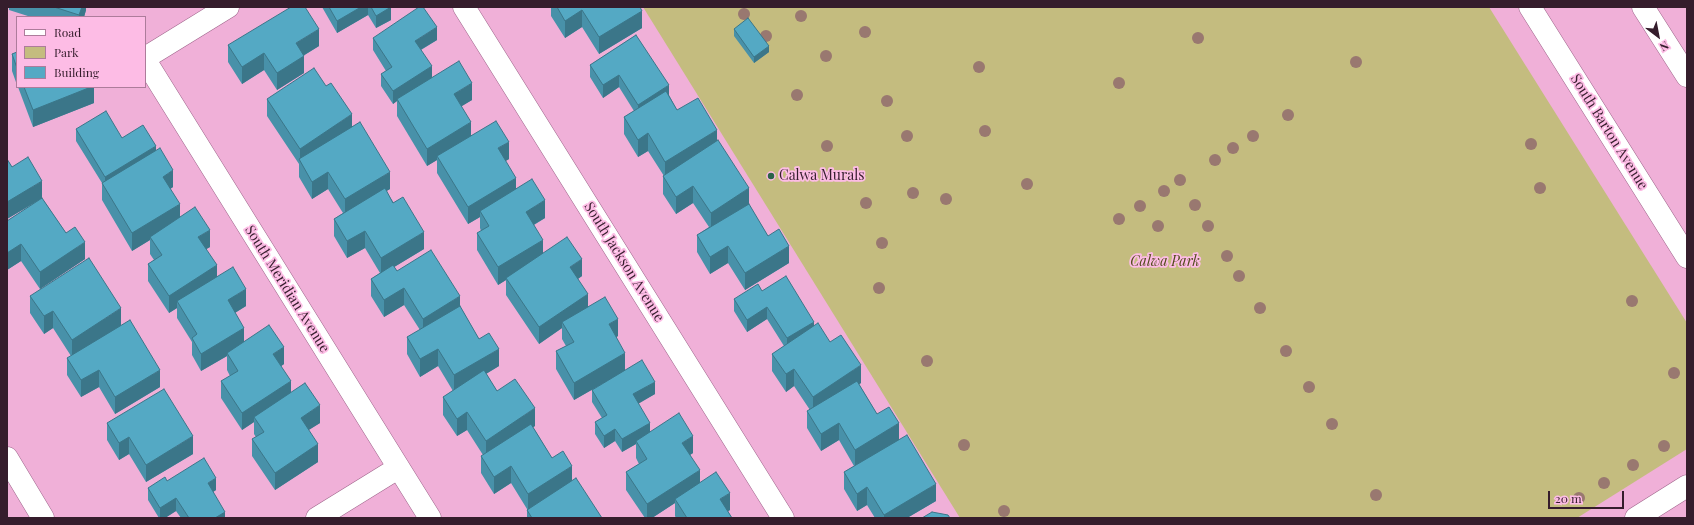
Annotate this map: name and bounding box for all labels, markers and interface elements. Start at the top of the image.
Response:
legend [16,16,146,88]
north arrow [1638,16,1678,56]
text: Road [54,24,81,40]
text: N [1657,38,1672,55]
text: Park [54,44,79,60]
text: Building [54,64,99,80]
street label: South Barton Avenue [1567,71,1651,193]
place label: Calwa Murals [779,168,864,184]
marker: Calwa Murals [766,171,776,181]
street label: South Jackson Avenue [580,199,668,325]
street label: South Meridian Avenue [241,222,333,356]
park label: Calwa Park [1130,254,1200,270]
scale bar [1550,483,1626,509]
text: 20 m [1555,490,1582,506]

